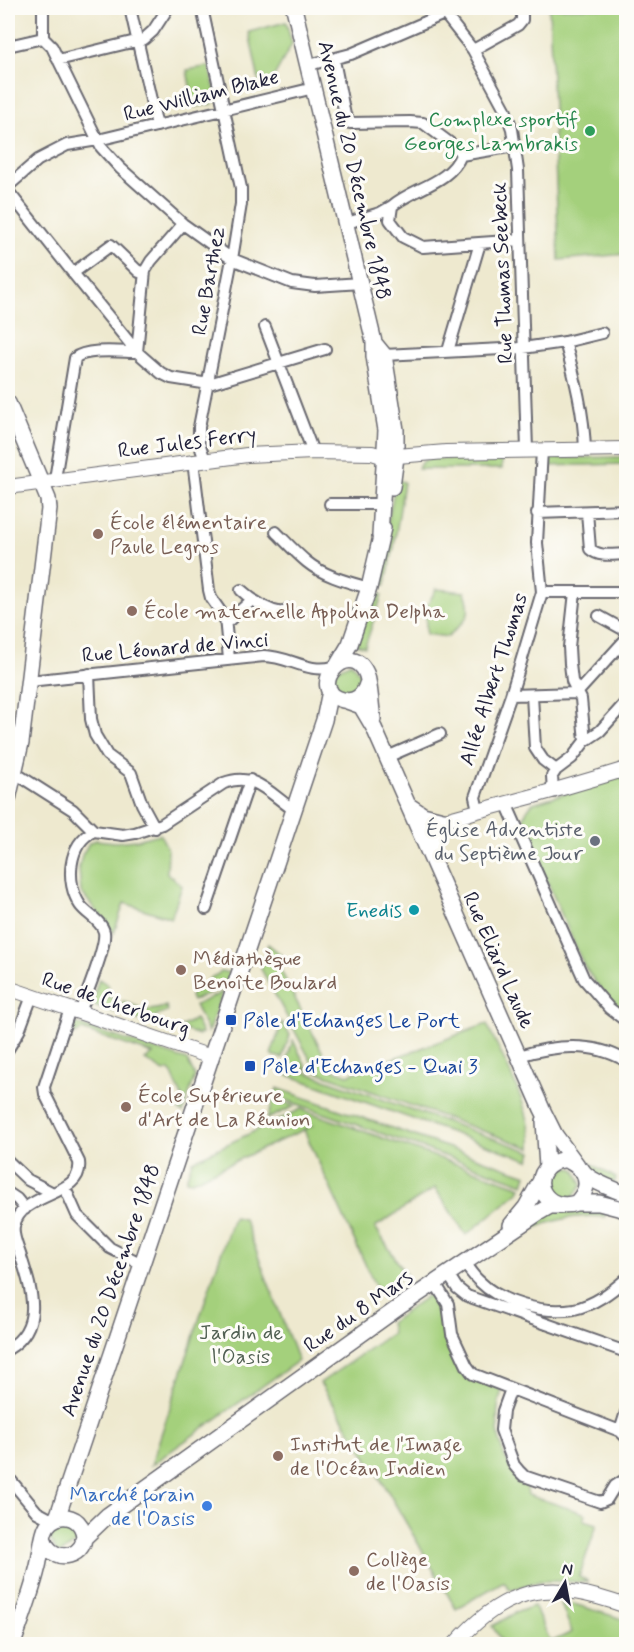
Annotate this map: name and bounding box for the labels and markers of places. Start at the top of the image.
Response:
place label: Complexe sportif Georges Lambrakis [404,106,578,159]
marker: Complexe sportif Georges Lambrakis [583,124,597,138]
place label: École élémentaire Paule Legros [110,509,267,561]
marker: École élémentaire Paule Legros [91,527,105,541]
place label: École maternelle Appolina Delpha [144,598,446,627]
marker: École maternelle Appolina Delpha [125,604,139,618]
place label: Église Adventiste du Septième Jour [426,816,583,868]
marker: Église Adventiste du Septième Jour [588,834,602,848]
place label: Enedis [346,897,402,925]
marker: Enedis [407,903,421,917]
place label: Médiathèque Benoîte Boulard [193,945,337,997]
marker: Médiathèque Benoîte Boulard [174,963,188,977]
place label: Pôle d'Echanges Le Port [243,1007,461,1037]
marker: Pôle d'Echanges Le Port [224,1013,238,1027]
place label: Pôle d'Echanges - Quai 3 [262,1053,478,1083]
marker: Pôle d'Echanges - Quai 3 [243,1059,257,1073]
place label: École Supérieure d'Art de La Réunion [138,1082,311,1134]
marker: École Supérieure d'Art de La Réunion [119,1100,133,1114]
place label: Institut de l'Image de l'Océan Indien [290,1431,462,1483]
marker: Institut de l'Image de l'Océan Indien [271,1449,285,1463]
place label: Marché forain de l'Oasis [70,1481,195,1533]
marker: Marché forain de l'Oasis [200,1499,214,1513]
place label: Collège de l'Oasis [366,1546,450,1598]
marker: Collège de l'Oasis [347,1564,361,1578]

